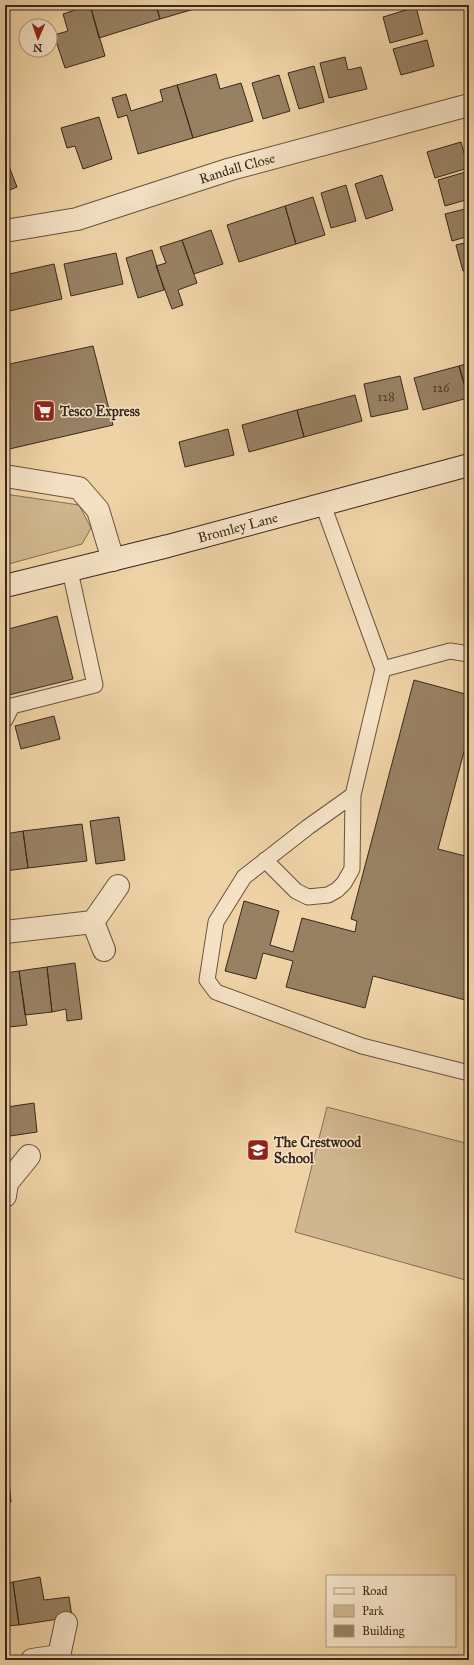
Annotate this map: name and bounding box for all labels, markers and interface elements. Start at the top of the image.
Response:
north arrow [18,18,58,58]
text: N [32,41,43,54]
street label: Randall Close [197,149,277,188]
house number: 126 [433,381,450,395]
house number: 128 [377,390,395,404]
supermarket icon: Tesco Express [31,398,57,424]
place label: Tesco Express [59,403,140,421]
street label: Bromley Lane [196,509,280,547]
place label: The Crestwood School [273,1134,362,1167]
school or university icon: The Crestwood School [245,1137,271,1163]
legend [326,1575,456,1647]
text: Road [362,1584,388,1598]
text: Park [362,1604,384,1618]
text: Building [362,1624,405,1639]

